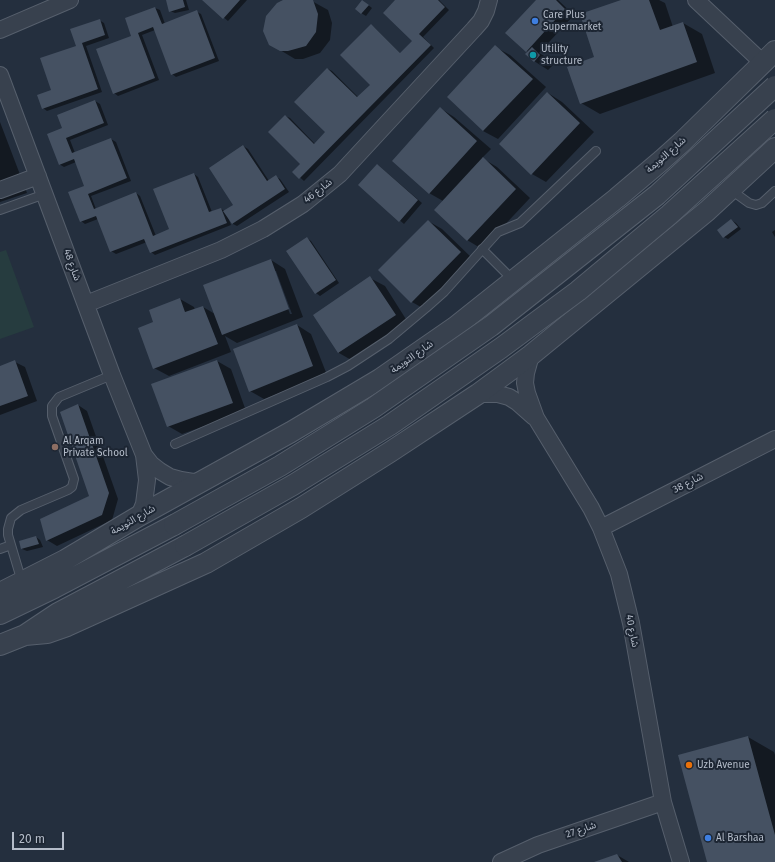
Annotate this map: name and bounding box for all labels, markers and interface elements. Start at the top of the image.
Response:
place label: Care Plus Supermarket [543,9,601,32]
marker: Care Plus Supermarket [530,16,540,26]
place label: Utility structure [541,43,582,66]
marker: Utility structure [528,50,538,60]
street label: شارع الثويمة [643,134,689,176]
street label: شارع 46 [301,176,335,206]
street label: شارع 48 [61,247,83,283]
street label: شارع الثويمة [388,338,436,376]
place label: Al Arqam Private School [63,435,128,458]
marker: Al Arqam Private School [50,442,60,452]
street label: شارع 38 [671,470,705,496]
street label: شارع الثويمة [109,503,157,537]
street label: شارع 40 [623,614,641,648]
place label: Uzb Avenue [697,759,750,771]
marker: Uzb Avenue [684,760,694,770]
street label: شارع 27 [564,819,598,841]
scale bar [14,824,66,850]
text: 20 m [19,832,45,846]
place label: Al Barshaa [716,832,764,844]
marker: Al Barshaa [703,833,713,843]

